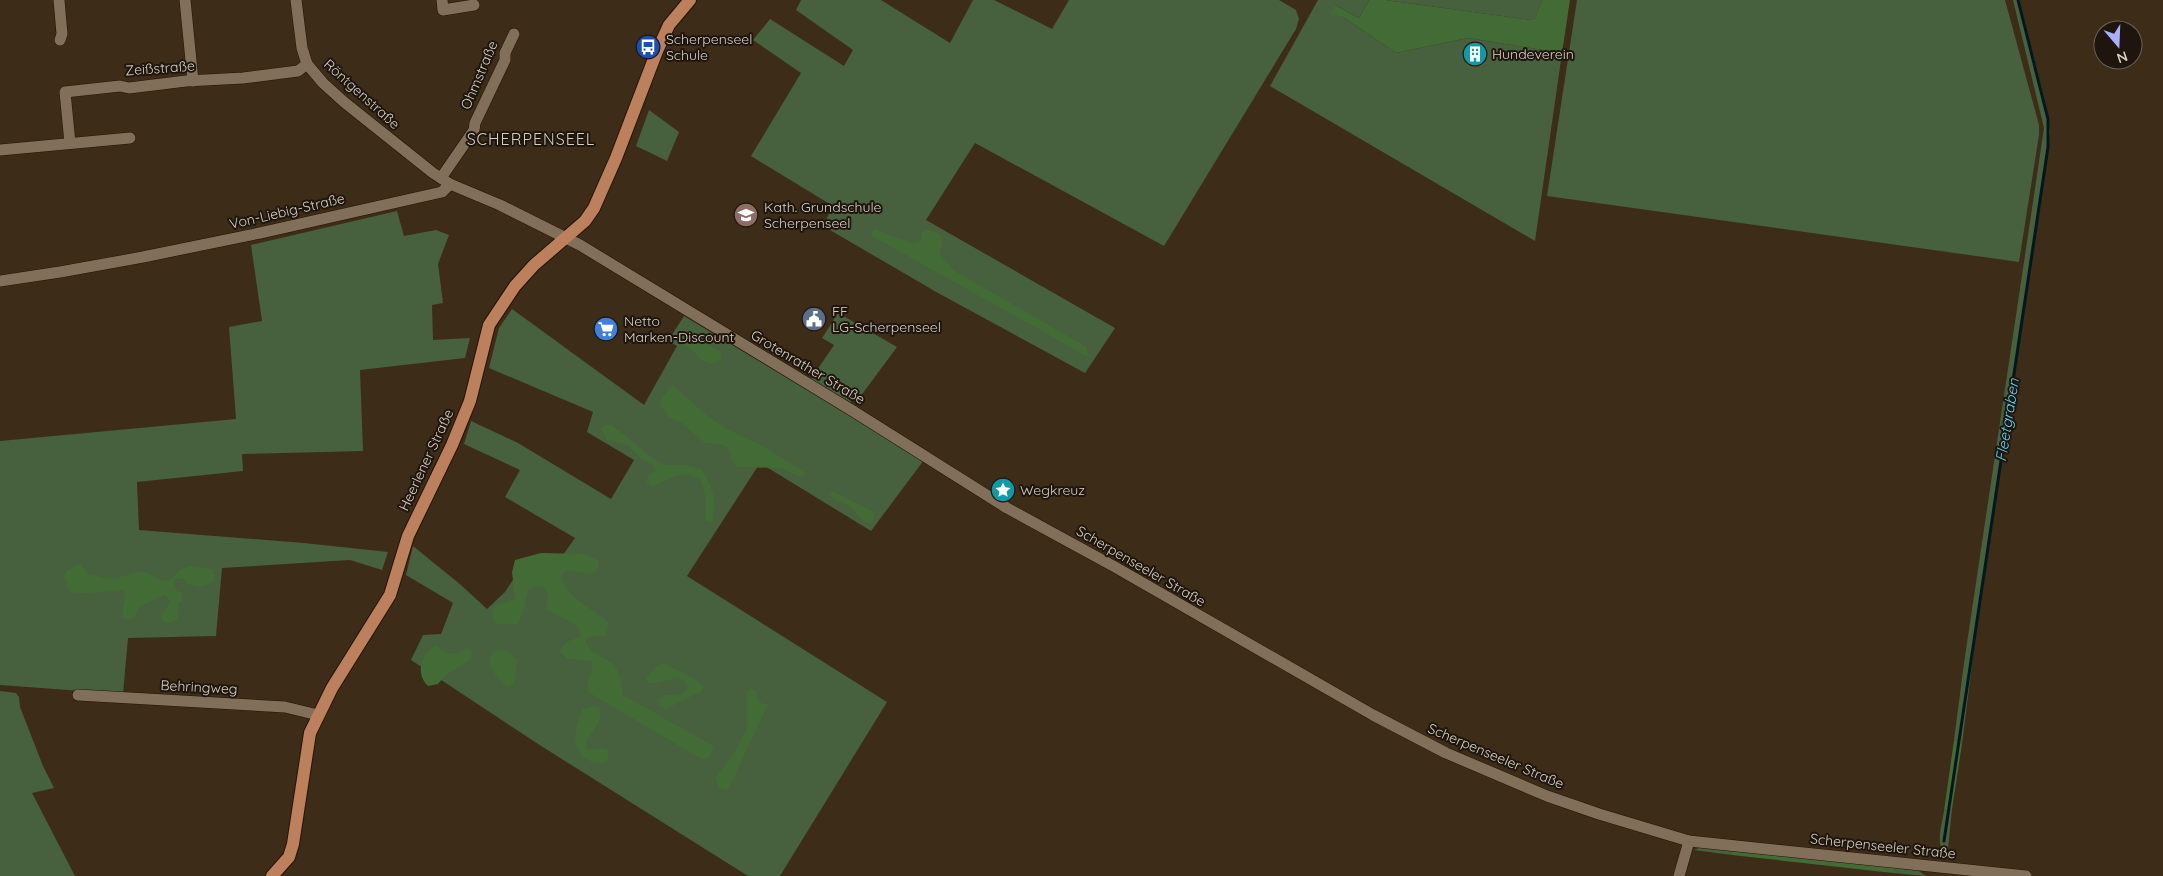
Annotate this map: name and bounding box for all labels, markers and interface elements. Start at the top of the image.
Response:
north arrow [2093,20,2143,70]
place label: Scherpenseel Schule [666,30,752,64]
bus stop icon: Scherpenseel Schule [635,34,661,60]
street label: Ohmstraße [456,38,502,112]
building icon: Hundeverein [1462,41,1488,67]
place label: Hundeverein [1492,45,1574,63]
text: N [2114,47,2130,67]
street label: Röntgenstraße [320,55,404,133]
street label: Zeißstraße [125,57,196,79]
district label: SCHERPENSEEL [467,129,595,149]
street label: Von-Liebig-Straße [228,189,346,233]
place label: Kath. Grundschule Scherpenseel [764,198,881,232]
school or university icon: Kath. Grundschule Scherpenseel [733,202,759,228]
place label: FF LG-Scherpenseel [832,302,941,336]
public building icon: FF LG-Scherpenseel [801,306,827,332]
place label: Netto Marken-Discount [624,312,734,346]
supermarket icon: Netto Marken-Discount [593,316,619,342]
street label: Grotenrather Straße [748,326,869,408]
water label: Fleetgraben [1991,377,2023,463]
street label: Heerlener Straße [395,406,457,514]
place icon: Wegkreuz [990,477,1016,503]
place label: Wegkreuz [1020,481,1085,499]
street label: Scherpenseeler Straße [1073,522,1209,610]
street label: Behringweg [160,676,238,698]
street label: Scherpenseeler Straße [1425,719,1567,793]
street label: Scherpenseeler Straße [1809,829,1957,863]

